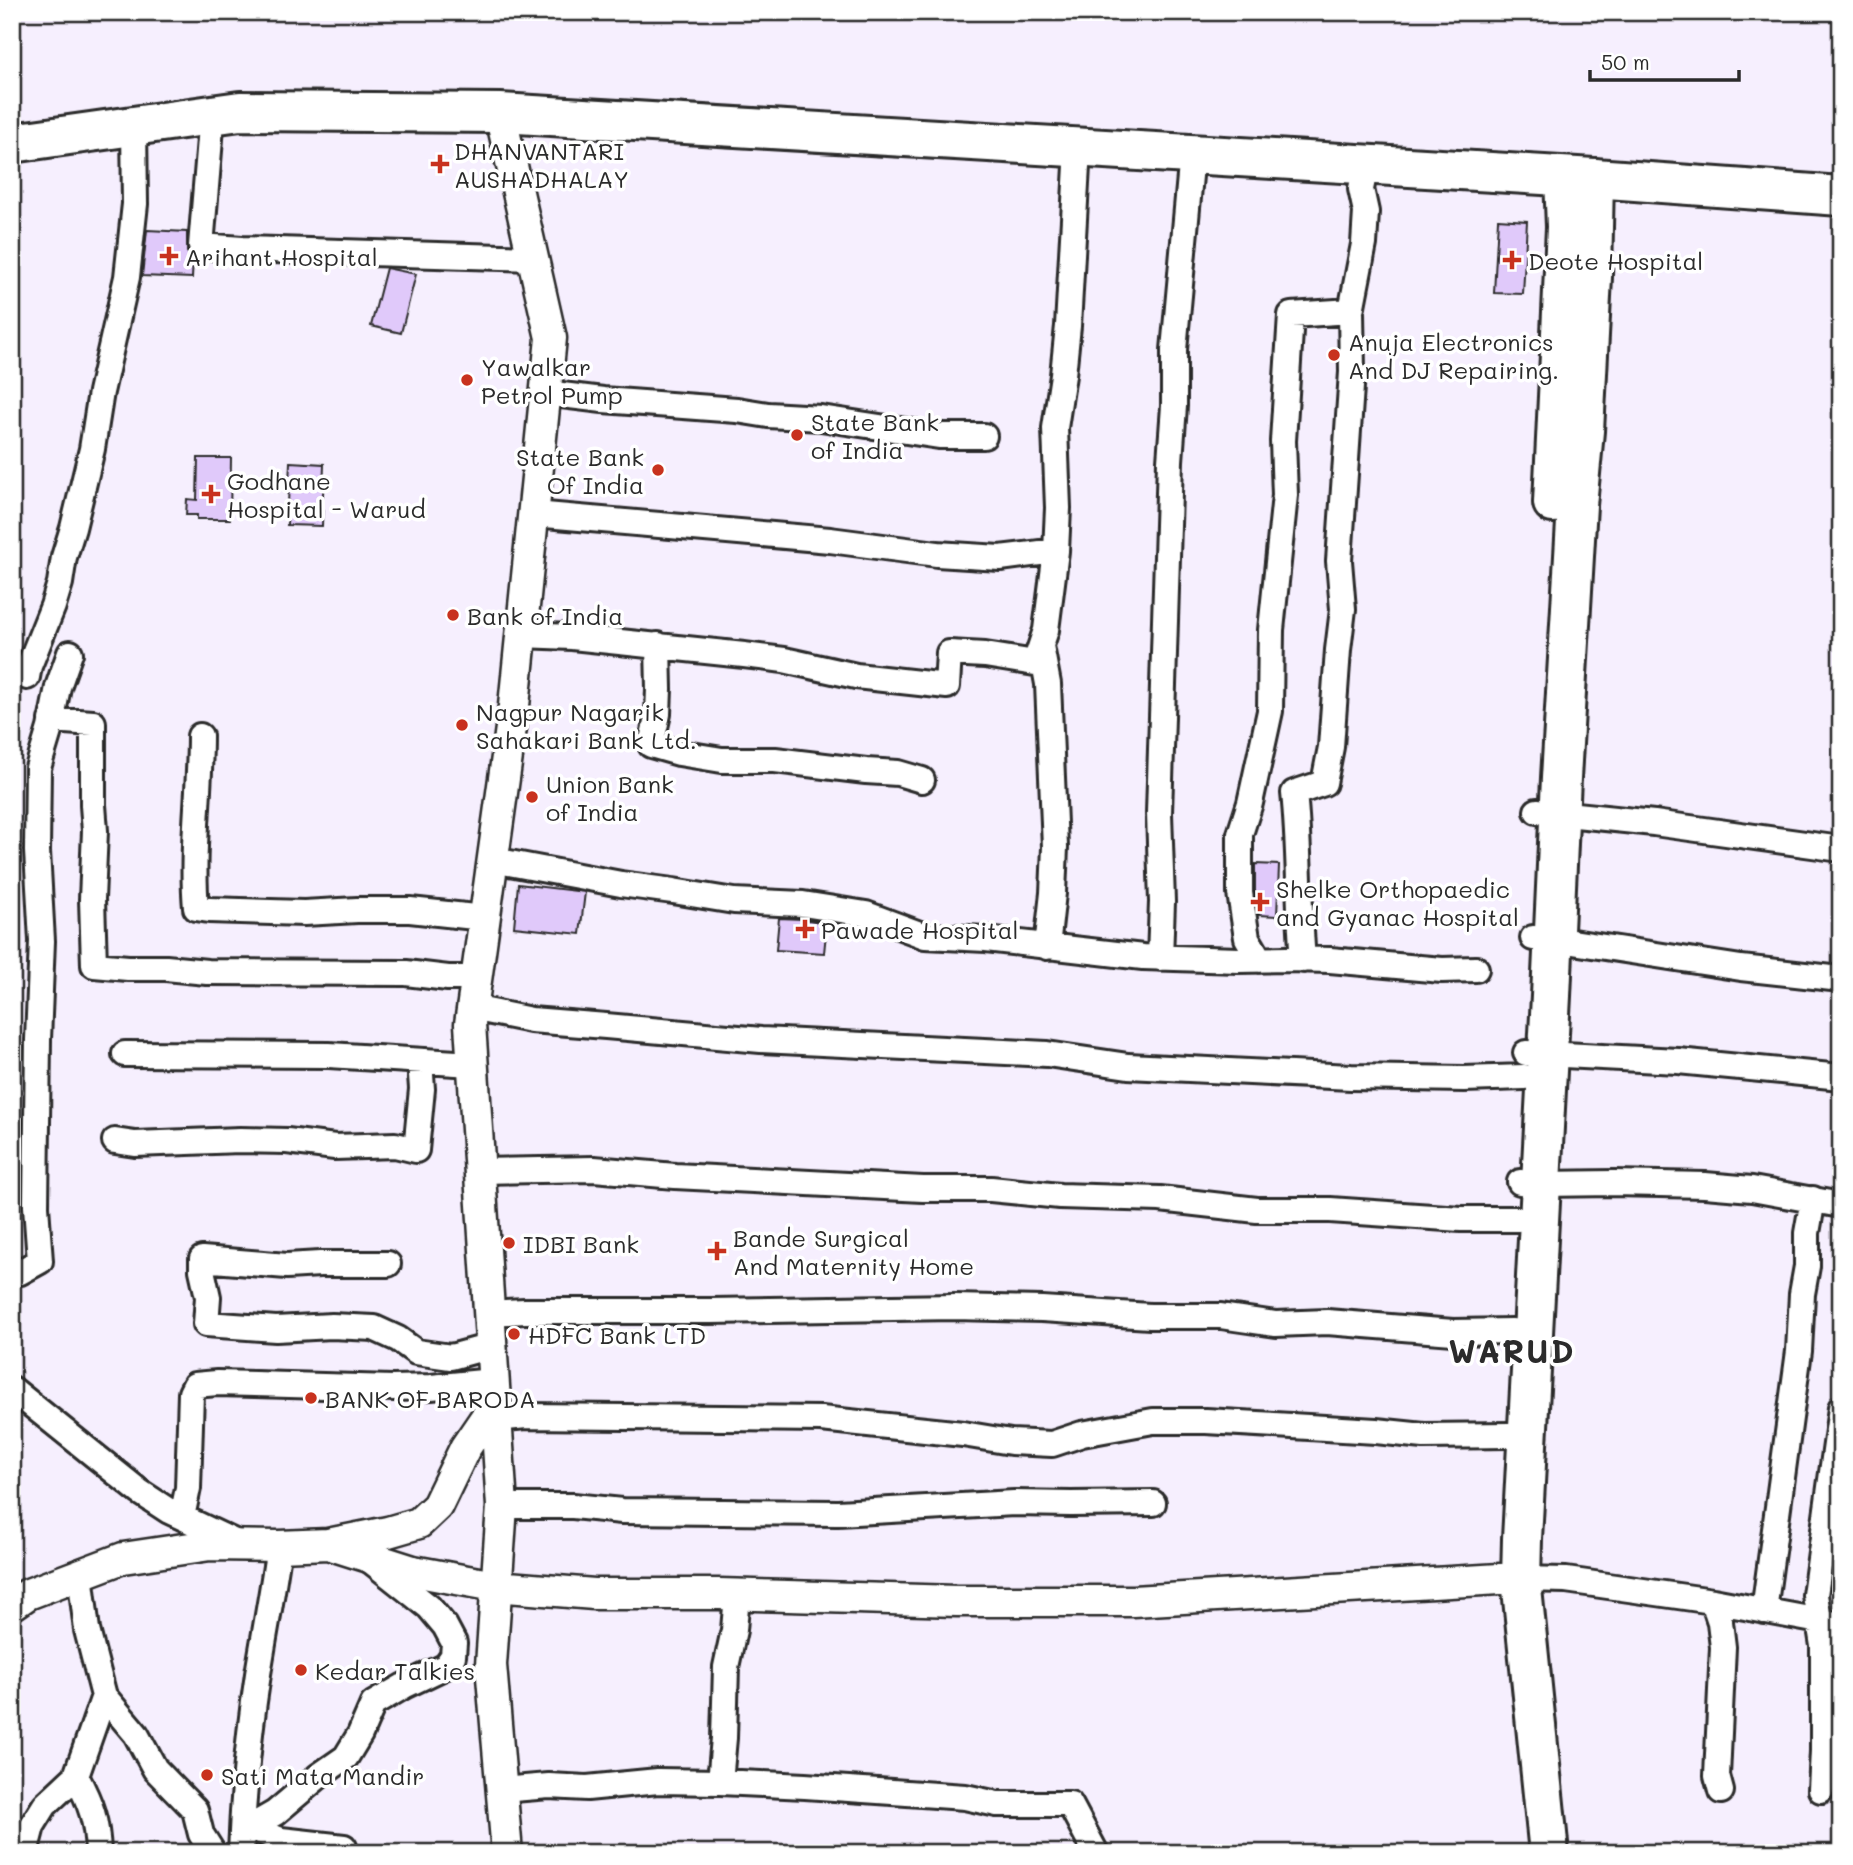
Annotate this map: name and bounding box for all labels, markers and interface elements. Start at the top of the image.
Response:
scale bar [1590,38,1739,82]
text: 50 m [1601,48,1650,75]
place label: DHANVANTARI AUSHADHALAY [454,135,629,194]
marker: DHANVANTARI AUSHADHALAY [432,156,448,172]
place label: Arihant Hospital [185,241,378,272]
place label: Deote Hospital [1528,245,1703,276]
marker: Arihant Hospital [159,246,179,266]
marker: Deote Hospital [1502,250,1522,270]
place label: Anuja Electronics And DJ Repairing. [1348,326,1559,385]
marker: Anuja Electronics And DJ Repairing. [1326,347,1342,363]
place label: Yawalkar Petrol Pump [481,351,623,410]
marker: Yawalkar Petrol Pump [459,372,475,388]
place label: State Bank of India [811,406,939,465]
marker: State Bank of India [789,427,805,443]
place label: State Bank Of India [516,441,644,500]
marker: State Bank Of India [650,462,666,478]
place label: Godhane Hospital - Warud [227,465,426,524]
marker: Godhane Hospital - Warud [201,484,221,504]
place label: Bank of India [467,600,623,631]
marker: Bank of India [445,607,461,623]
place label: Nagpur Nagarik Sahakari Bank Ltd. [476,696,697,755]
marker: Nagpur Nagarik Sahakari Bank Ltd. [454,717,470,733]
place label: Union Bank of India [546,768,674,827]
marker: Union Bank of India [524,789,540,805]
place label: Shelke Orthopaedic and Gyanac Hospital [1276,873,1519,932]
marker: Shelke Orthopaedic and Gyanac Hospital [1250,892,1270,912]
place label: Pawade Hospital [821,914,1019,945]
marker: Pawade Hospital [795,919,815,939]
place label: Bande Surgical And Maternity Home [733,1222,974,1281]
place label: IDBI Bank [523,1228,639,1259]
marker: IDBI Bank [501,1235,517,1251]
marker: Bande Surgical And Maternity Home [707,1241,727,1261]
place label: HDFC Bank LTD [528,1319,706,1350]
marker: HDFC Bank LTD [506,1326,522,1342]
district label: WARUD [1448,1329,1576,1371]
place label: BANK OF BARODA [325,1383,536,1414]
marker: BANK OF BARODA [303,1390,319,1406]
place label: Kedar Talkies [315,1655,475,1686]
marker: Kedar Talkies [293,1662,309,1678]
place label: Sati Mata Mandir [221,1760,424,1791]
marker: Sati Mata Mandir [199,1767,215,1783]

